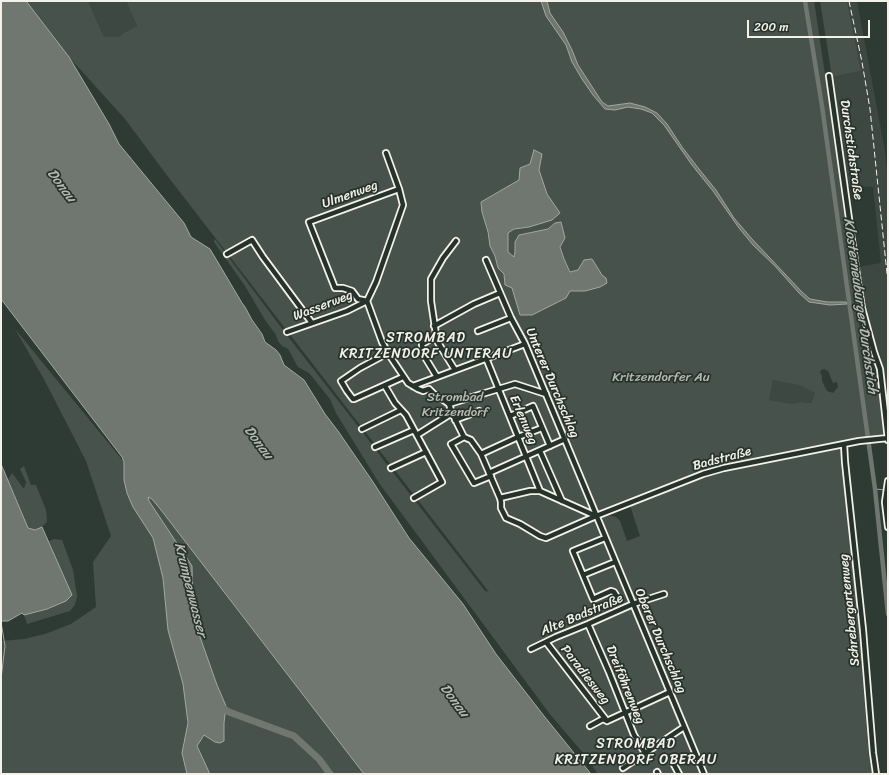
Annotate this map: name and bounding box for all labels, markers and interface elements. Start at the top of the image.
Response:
scale bar [749,12,872,38]
text: 200 m [754,16,788,38]
street label: Durchstichstraße [836,99,866,201]
water label: Donau [43,166,79,206]
street label: Ulmenweg [320,178,380,212]
water label: Klosterneuburger Durchstich [839,217,881,395]
street label: Wasserweg [291,288,355,324]
street label: Unterer Durchschlag [522,326,582,440]
district label: STROMBAD KRITZENDORF UNTERAU [340,330,512,362]
park label: Kritzendorfer Au [612,370,710,386]
park label: Strombad Kritzendorf [422,390,488,421]
street label: Erlenweg [506,393,540,447]
water label: Donau [240,423,276,463]
street label: Badstraße [691,444,753,474]
water label: Krumpenwasser [170,541,210,639]
street label: Schrebergartenweg [836,553,864,667]
street label: Oberer Durchschlag [631,586,689,696]
street label: Alte Badstraße [539,591,625,639]
street label: Paradiesweg [557,642,613,708]
street label: Dreiföhrenweg [602,643,648,727]
water label: Donau [436,681,472,721]
district label: STROMBAD KRITZENDORF OBERAU [554,736,718,768]

